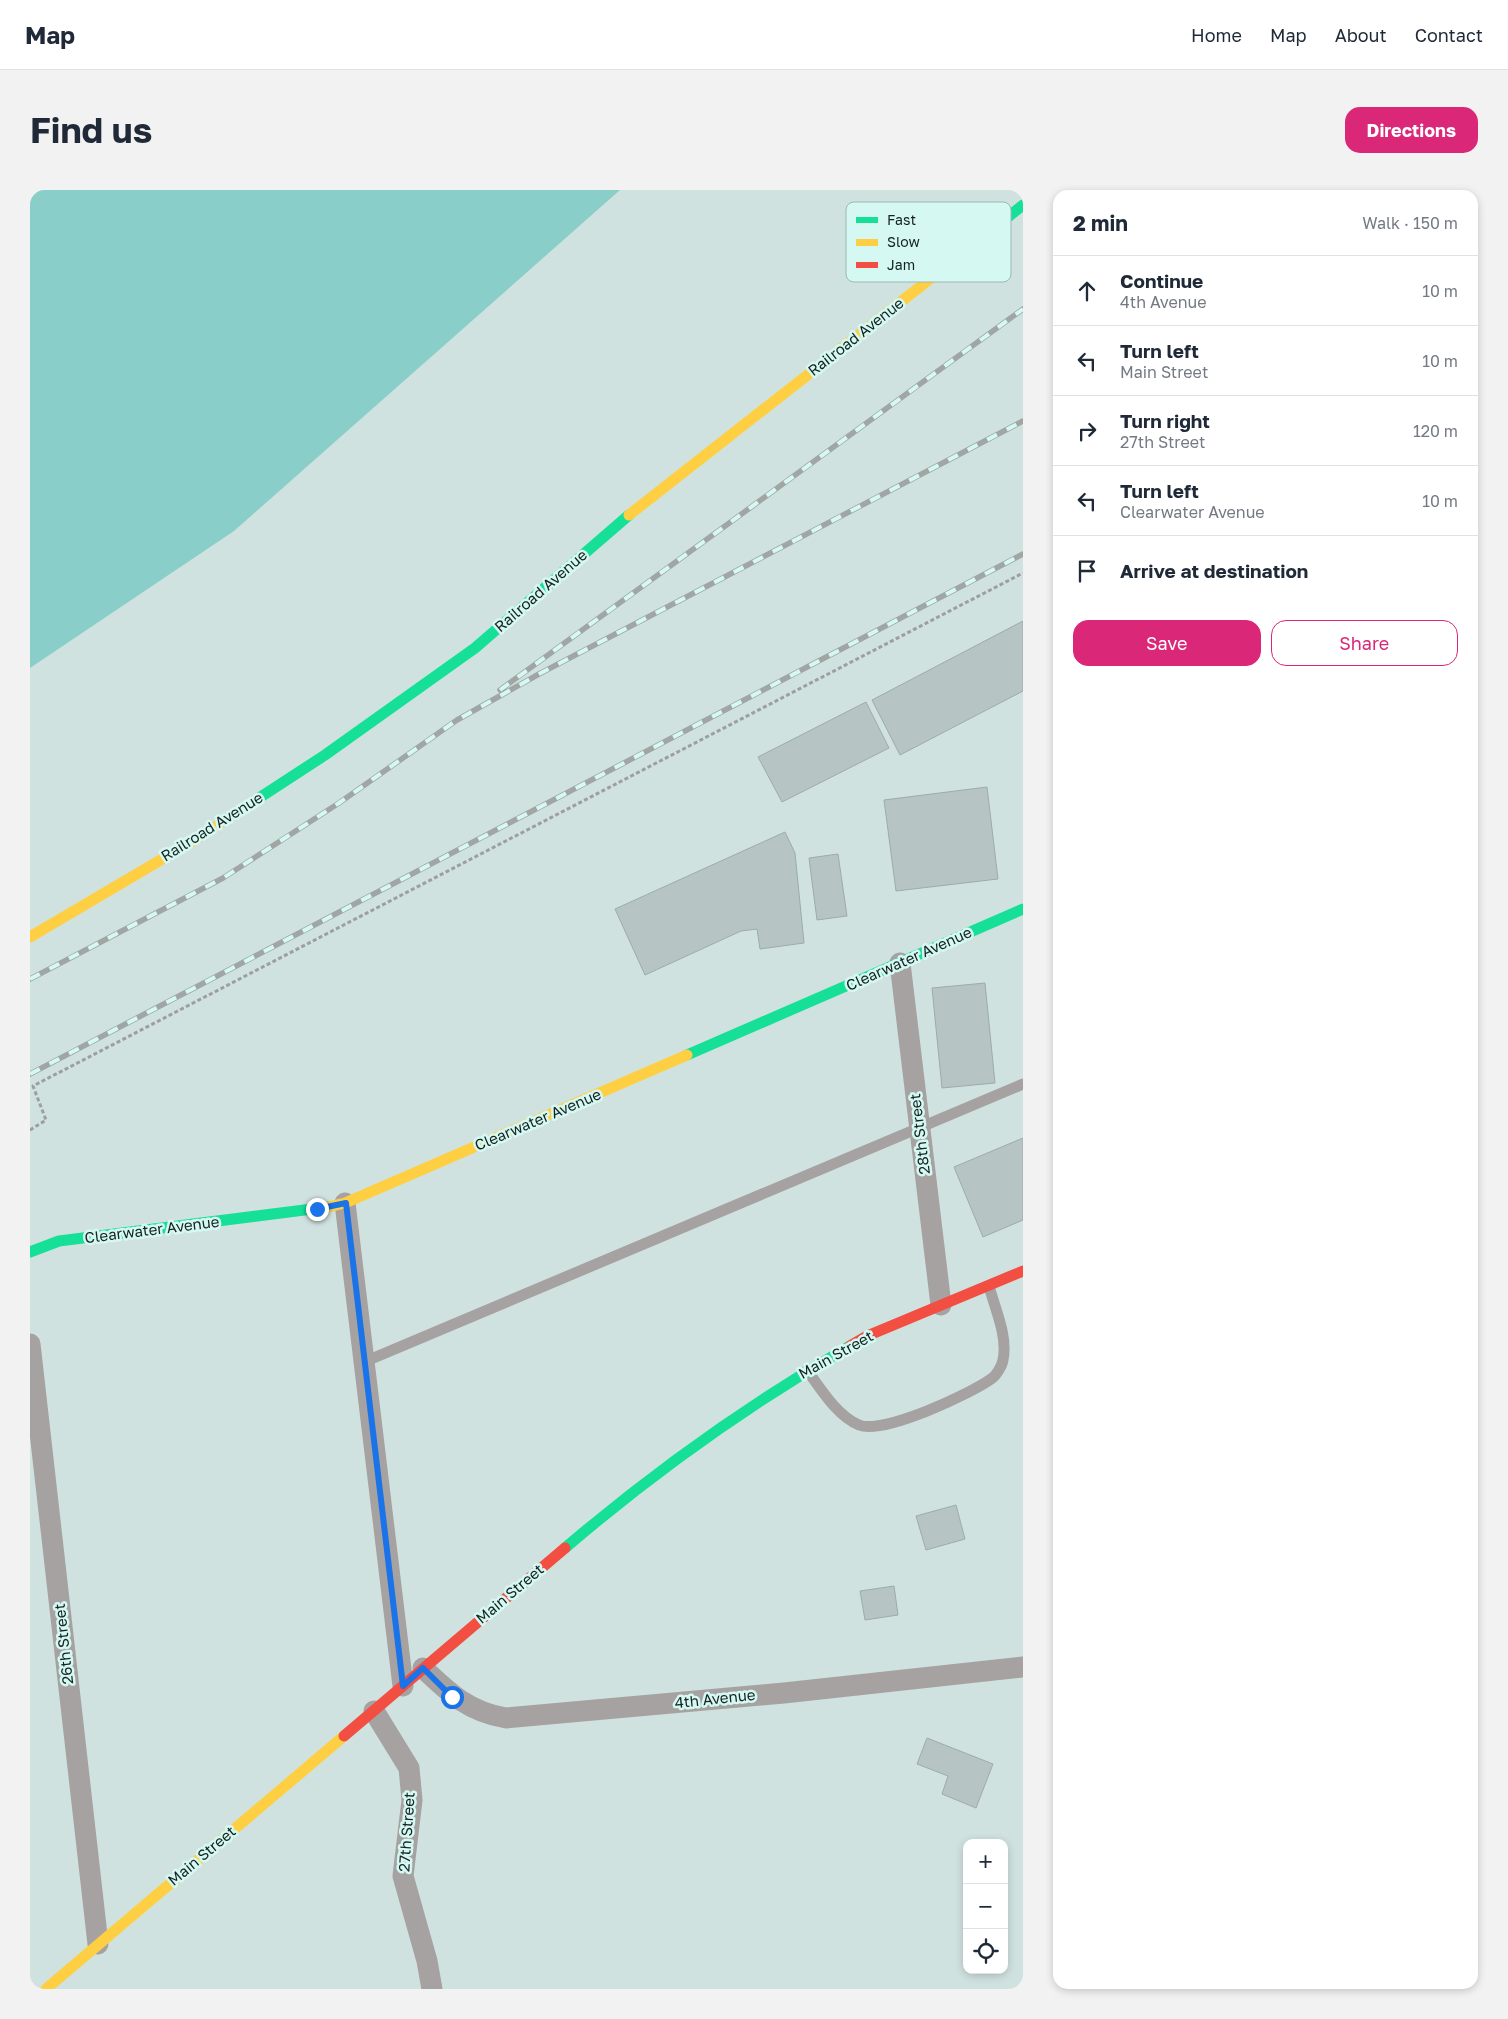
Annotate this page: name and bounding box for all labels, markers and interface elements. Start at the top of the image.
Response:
text: Map [25,20,75,49]
text: Home [1191,24,1242,46]
text: Map [1270,24,1307,46]
text: About [1335,24,1387,46]
text: Contact [1415,24,1483,46]
button: Directions [1345,107,1478,153]
text: Find us [30,109,152,151]
legend [846,202,1011,282]
text: 2 min [1073,210,1128,236]
text: Fast [887,211,916,228]
text: Walk · 150 m [1362,213,1458,233]
text: Slow [887,233,920,250]
text: Jam [887,256,915,273]
text: Continue [1120,269,1203,292]
icon: ahead [1073,277,1101,305]
text: 10 m [1422,281,1458,301]
text: 4th Avenue [1120,292,1206,312]
street label: Railroad Avenue [804,293,907,379]
text: Turn left [1120,339,1199,362]
icon: left [1073,347,1101,375]
text: 10 m [1422,351,1458,371]
text: Main Street [1120,362,1208,382]
text: Turn right [1120,409,1210,432]
icon: right [1073,417,1101,445]
text: 120 m [1413,421,1458,441]
text: 27th Street [1120,432,1205,452]
text: Turn left [1120,479,1199,502]
icon: left [1073,487,1101,515]
text: 10 m [1422,491,1458,511]
text: Clearwater Avenue [1120,502,1265,522]
street label: Railroad Avenue [490,545,590,635]
icon: arrive [1073,557,1101,585]
text: Arrive at destination [1120,559,1308,582]
button: Save [1073,620,1261,666]
button: Share [1271,620,1458,666]
street label: Railroad Avenue [157,788,266,865]
street label: Clearwater Avenue [843,922,974,994]
street label: Clearwater Avenue [472,1084,604,1154]
street label: 28th Street [905,1093,933,1176]
route end [306,1198,329,1221]
street label: Clearwater Avenue [83,1212,221,1246]
street label: Main Street [795,1326,876,1382]
street label: Main Street [472,1560,547,1627]
street label: 26th Street [50,1603,76,1685]
street label: 4th Avenue [674,1685,756,1711]
route start [441,1686,464,1709]
street label: 27th Street [394,1791,418,1872]
street label: Main Street [164,1822,239,1889]
map controls [963,1839,1008,1974]
button: + [963,1839,1008,1884]
button: − [963,1884,1008,1929]
button: locate [963,1929,1008,1974]

